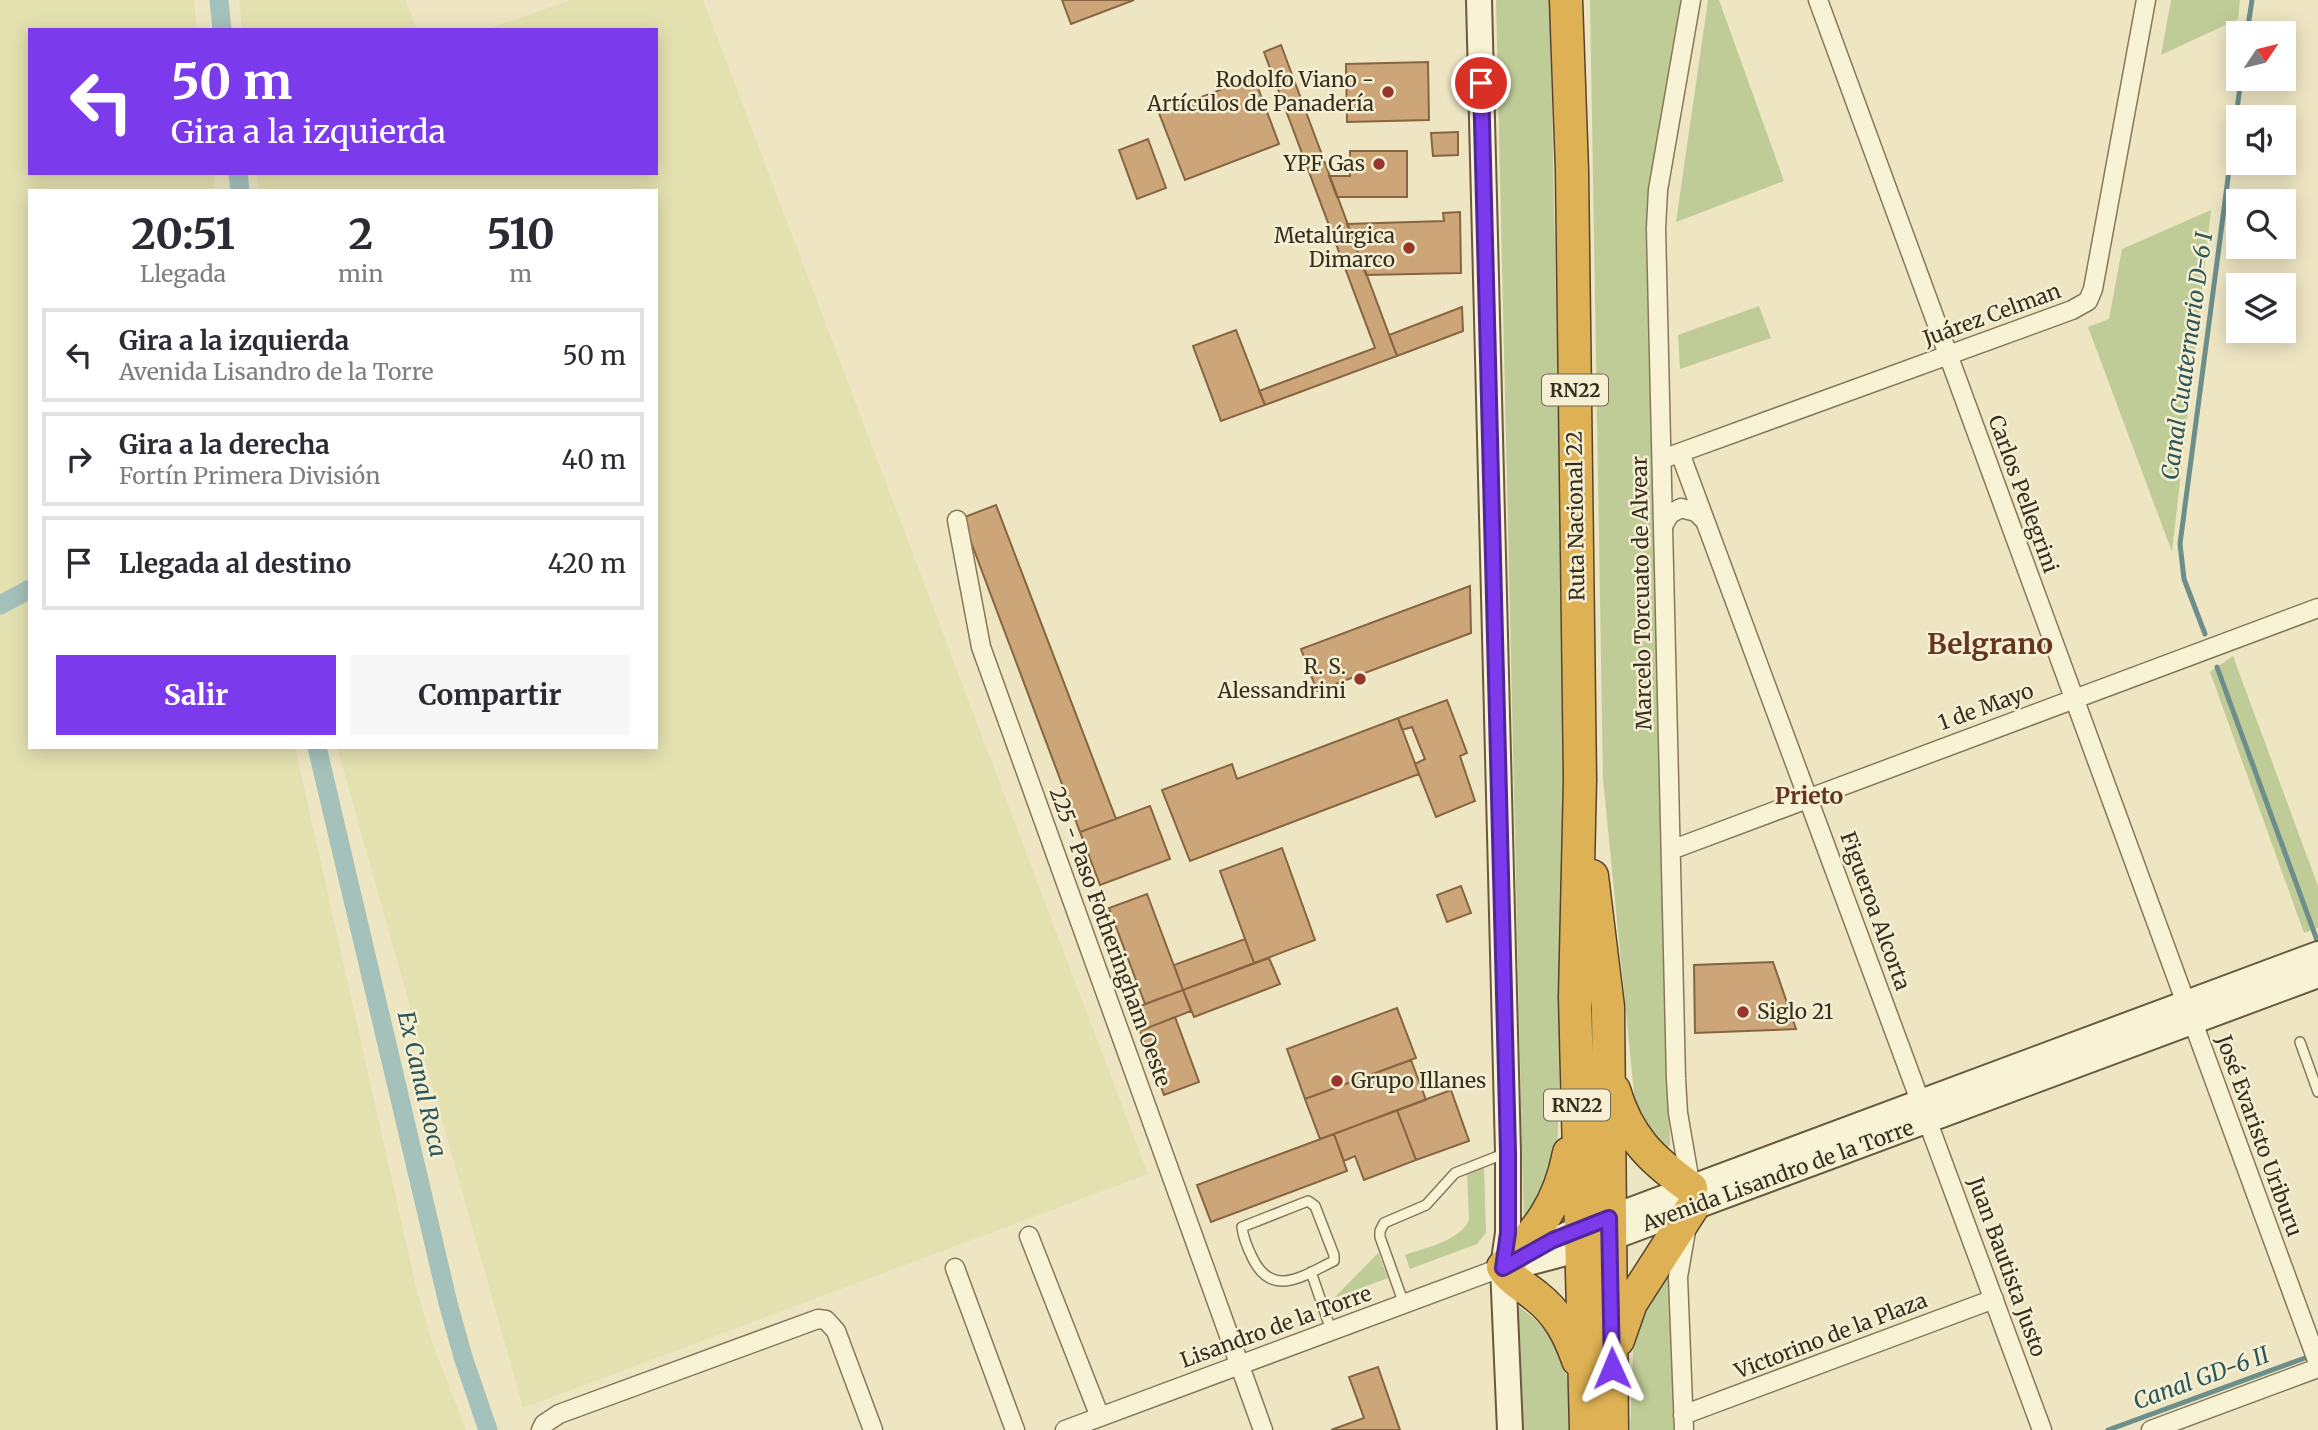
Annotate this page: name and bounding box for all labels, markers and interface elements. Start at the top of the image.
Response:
north arrow [2226,21,2296,91]
map controls [2226,21,2296,343]
text: 50 m [171,51,292,112]
pin [1451,53,1511,113]
icon: left [56,56,147,147]
icon: arrive [1462,64,1500,102]
place label: Rodolfo Viano - Artículos de Panadería [1146,66,1374,117]
marker: Rodolfo Viano - Artículos de Panadería [1380,84,1396,100]
button: sound [2226,105,2296,175]
text: Gira a la izquierda [171,112,446,152]
place label: YPF Gas [1282,150,1365,177]
marker: YPF Gas [1371,156,1387,172]
button: search [2226,189,2296,259]
text: 20:51 [131,208,235,260]
text: 2 [348,208,373,260]
text: 510 [487,208,555,260]
place label: Metalúrgica Dimarco [1274,222,1395,273]
water label: Canal Cuaternario D-6 I [2155,229,2218,482]
marker: Metalúrgica Dimarco [1401,240,1417,256]
text: Llegada [140,259,226,288]
text: min [338,259,384,288]
text: m [509,259,532,288]
button: layers [2226,273,2296,343]
street label: Juárez Celman [1918,277,2064,352]
text: Gira a la izquierda [119,324,349,357]
icon: left [60,336,98,374]
text: 50 m [562,339,626,372]
text: Avenida Lisandro de la Torre [119,357,433,386]
road number: RN22 [1542,374,1608,406]
street label: Carlos Pellegrini [1982,411,2065,577]
text: Gira a la derecha [119,428,330,461]
street label: Ruta Nacional 22 [1561,431,1590,601]
icon: right [60,440,98,478]
text: 40 m [562,443,626,476]
street label: Marcelo Torcuato de Alvear [1626,456,1657,730]
text: Fortín Primera División [119,461,380,490]
icon: arrive [60,544,98,582]
text: Llegada al destino [119,547,351,580]
text: 420 m [548,547,626,580]
district label: Belgrano [1927,626,2053,662]
place label: R. S. Alessandrini [1216,653,1346,704]
button: Salir [56,655,336,735]
button: Compartir [350,655,630,735]
marker: R. S. Alessandrini [1352,671,1368,687]
street label: 1 de Mayo [1935,677,2037,736]
district label: Prieto [1775,781,1844,810]
street label: 225 - Paso Fotheringham Oeste [1044,783,1177,1090]
street label: Figueroa Alcorta [1834,828,1917,994]
place label: Siglo 21 [1757,998,1833,1025]
marker: Siglo 21 [1735,1004,1751,1020]
water label: Ex Canal Roca [392,1008,453,1160]
street label: José Evaristo Uriburu [2210,1030,2309,1240]
place label: Grupo Illanes [1351,1067,1486,1094]
marker: Grupo Illanes [1329,1073,1345,1089]
road number: RN22 [1544,1090,1610,1120]
street label: Avenida Lisandro de la Torre [1637,1114,1917,1238]
street label: Juan Bautista Justo [1962,1172,2053,1360]
street label: Lisandro de la Torre [1177,1279,1375,1374]
street label: Victorino de la Plaza [1730,1286,1931,1385]
position arrow [1575,1331,1649,1405]
water label: Canal GD-6 II [2129,1339,2274,1416]

